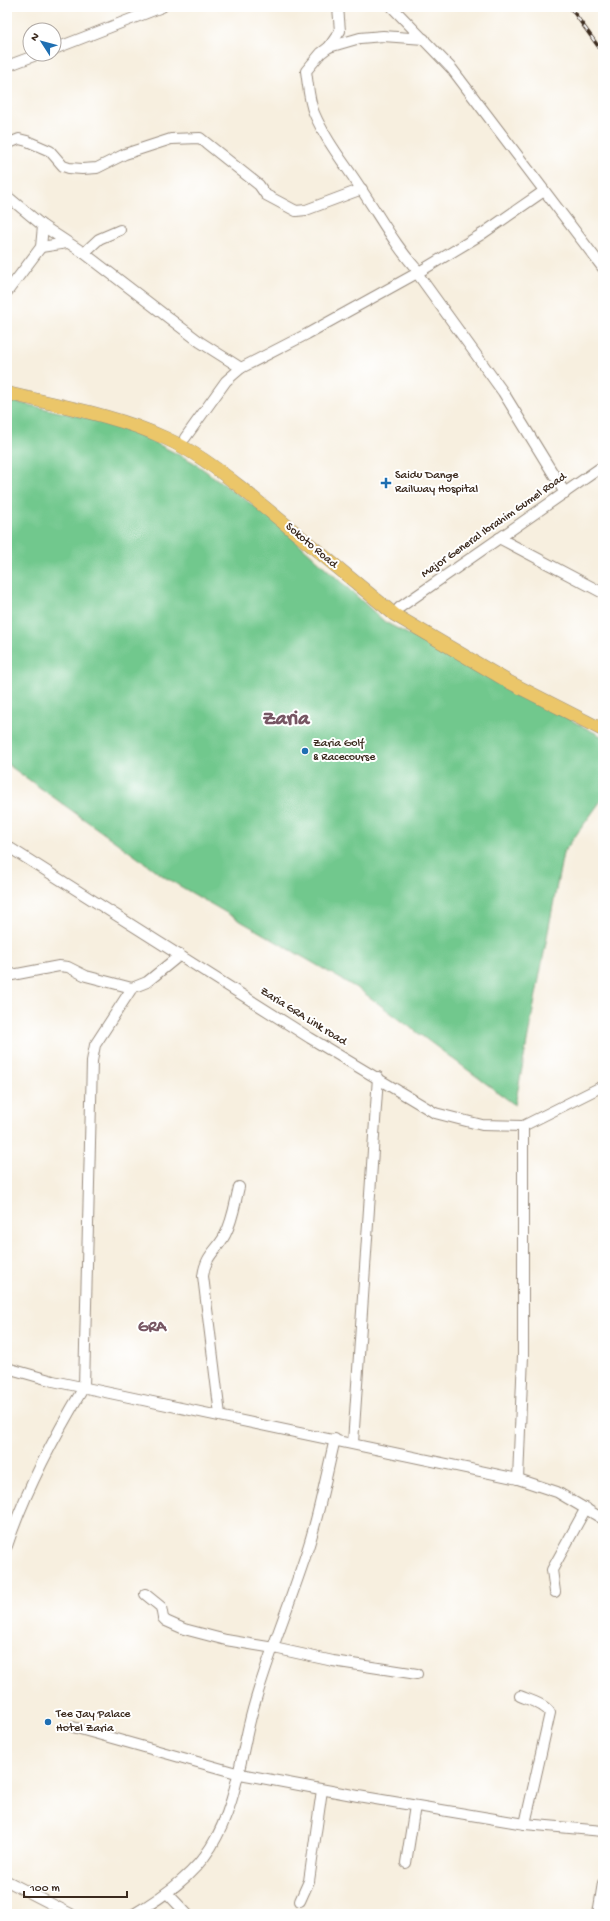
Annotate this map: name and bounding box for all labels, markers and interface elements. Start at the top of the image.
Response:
north arrow [22,22,62,62]
text: N [29,31,42,44]
place label: Saidu Dange Railway Hospital [395,469,478,497]
street label: Major General Ibrahim Gumel Road [419,470,570,582]
marker: Saidu Dange Railway Hospital [380,477,392,489]
street label: Sokoto Road [282,520,341,572]
district label: Zaria [263,709,310,732]
place label: Zaria Golf & Racecourse [313,737,376,765]
marker: Zaria Golf & Racecourse [300,746,310,756]
street label: Zaria GRA Link road [257,985,350,1050]
district label: GRA [138,1319,168,1338]
place label: Tee Jay Palace Hotel Zaria [55,1708,131,1736]
marker: Tee Jay Palace Hotel Zaria [43,1717,53,1727]
scale bar [24,1873,127,1899]
text: 100 m [29,1882,60,1896]

